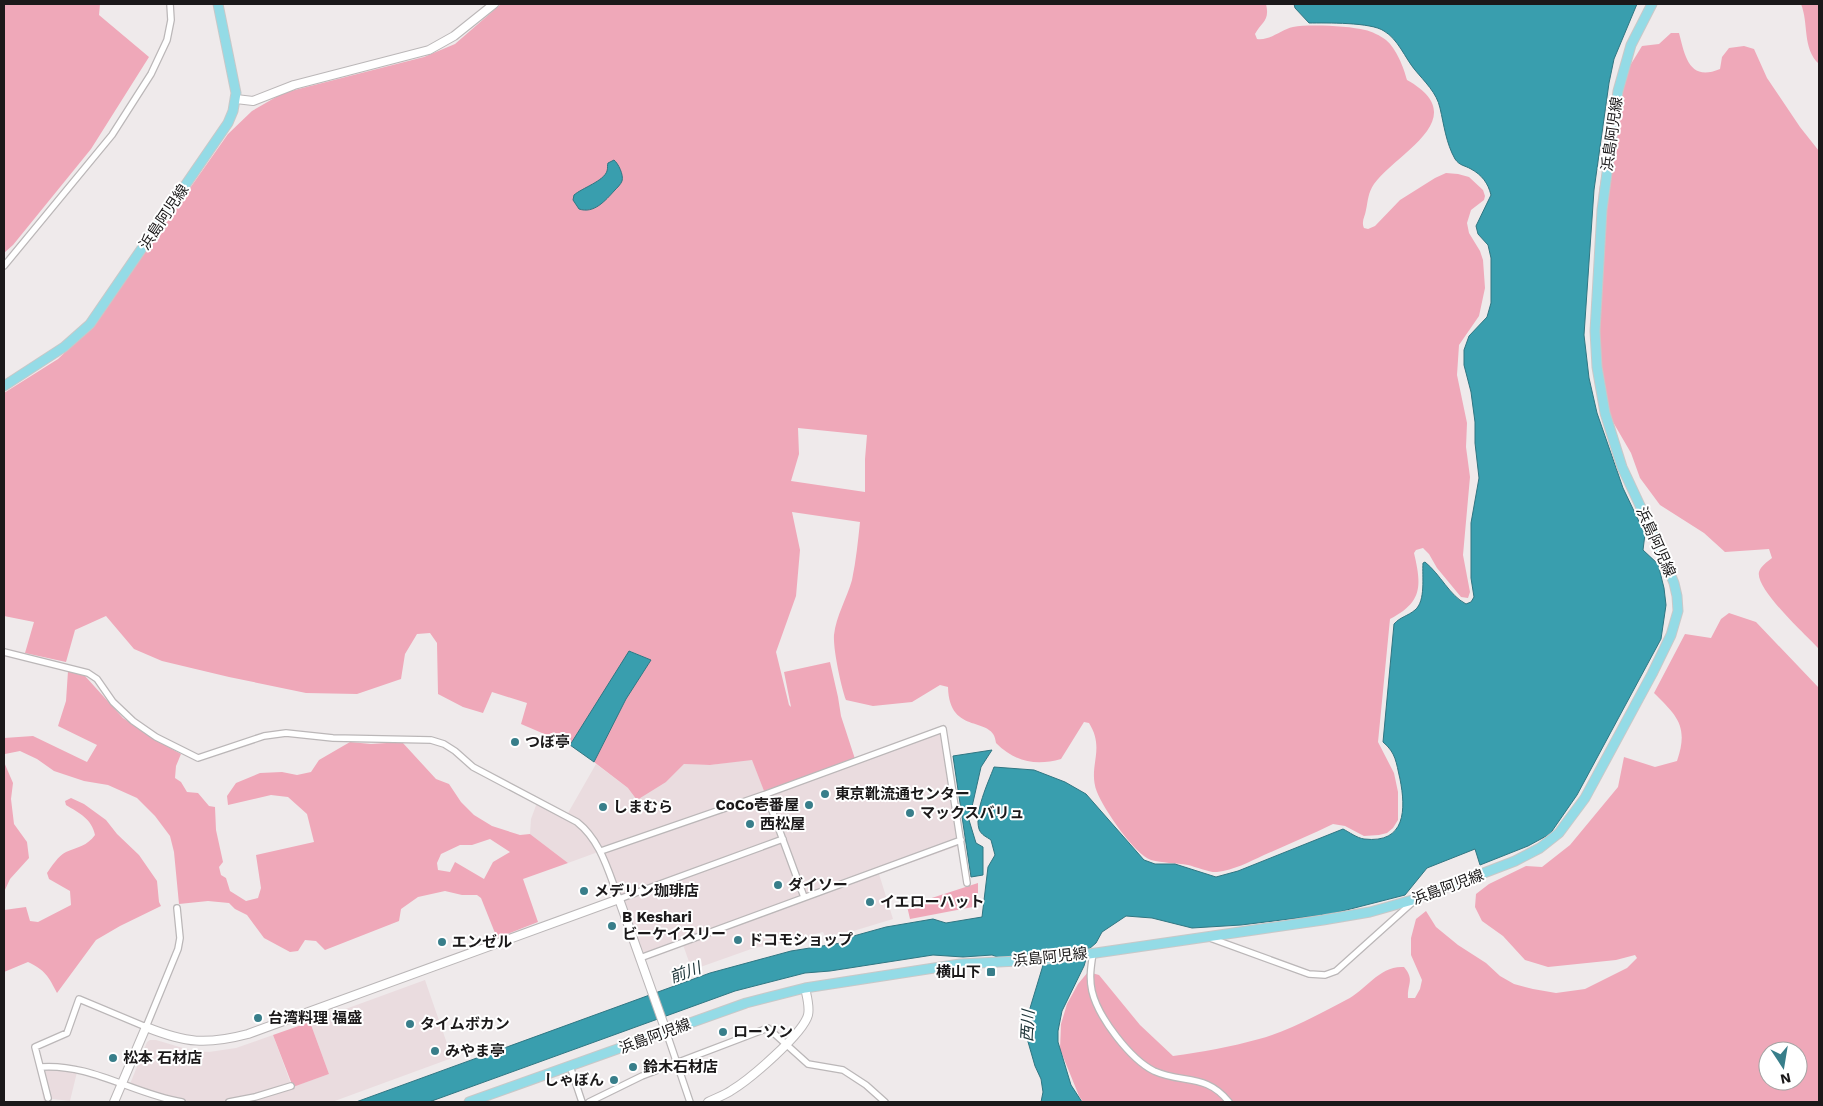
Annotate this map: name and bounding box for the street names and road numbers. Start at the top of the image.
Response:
street label: 浜島阿児線 [1598,96,1626,172]
street label: 浜島阿児線 [136,181,192,253]
street label: 浜島阿児線 [1633,504,1679,580]
street label: 浜島阿児線 [1410,866,1486,908]
street label: 浜島阿児線 [1012,944,1088,970]
street label: 浜島阿児線 [617,1015,693,1057]

